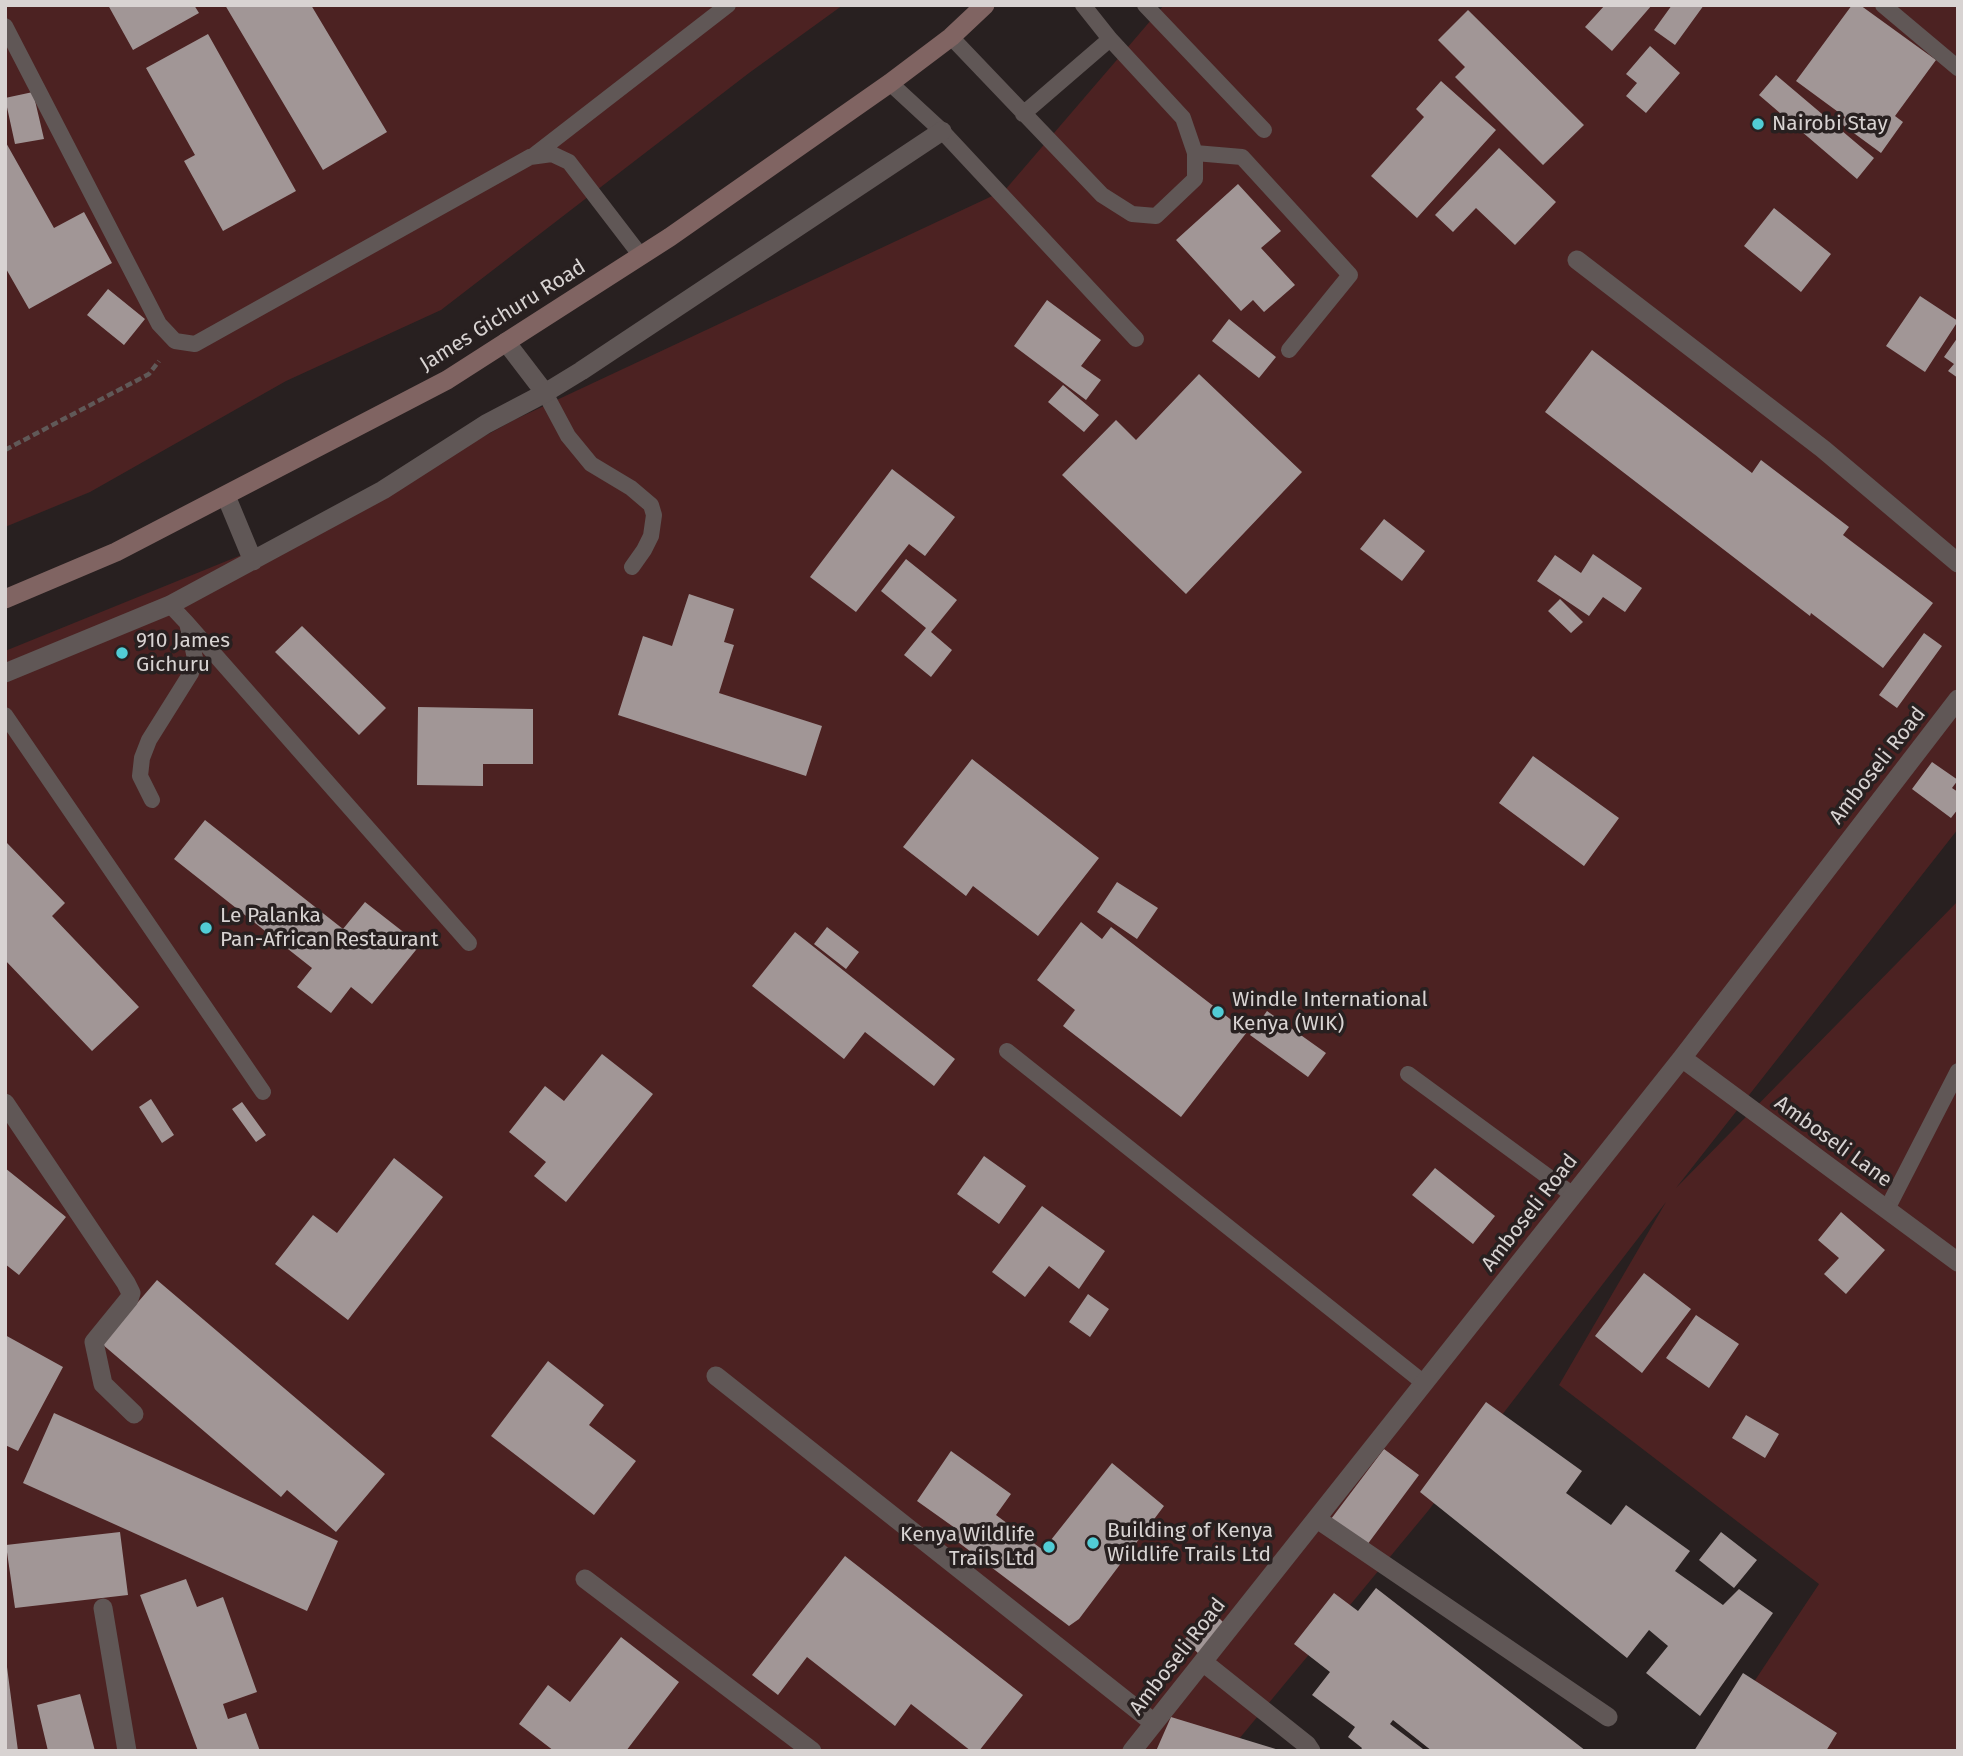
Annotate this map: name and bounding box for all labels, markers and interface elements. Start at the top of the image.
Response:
place label: Nairobi Stay [1772,111,1888,137]
marker: Nairobi Stay [1750,116,1766,132]
street label: James Gichuru Road [415,255,591,377]
place label: 910 James Gichuru [136,628,230,678]
marker: 910 James Gichuru [114,645,130,661]
street label: Amboseli Road [1824,702,1932,830]
place label: Le Palanka Pan-African Restaurant [220,903,439,953]
marker: Le Palanka Pan-African Restaurant [198,920,214,936]
place label: Windle International Kenya (WIK) [1232,987,1428,1037]
marker: Windle International Kenya (WIK) [1210,1004,1226,1020]
street label: Amboseli Lane [1769,1091,1897,1193]
street label: Amboseli Road [1476,1149,1584,1277]
place label: Building of Kenya Wildlife Trails Ltd [1107,1518,1273,1568]
place label: Kenya Wildlife Trails Ltd [900,1522,1035,1572]
marker: Building of Kenya Wildlife Trails Ltd [1085,1535,1101,1551]
marker: Kenya Wildlife Trails Ltd [1041,1539,1057,1555]
street label: Amboseli Road [1124,1593,1232,1721]

